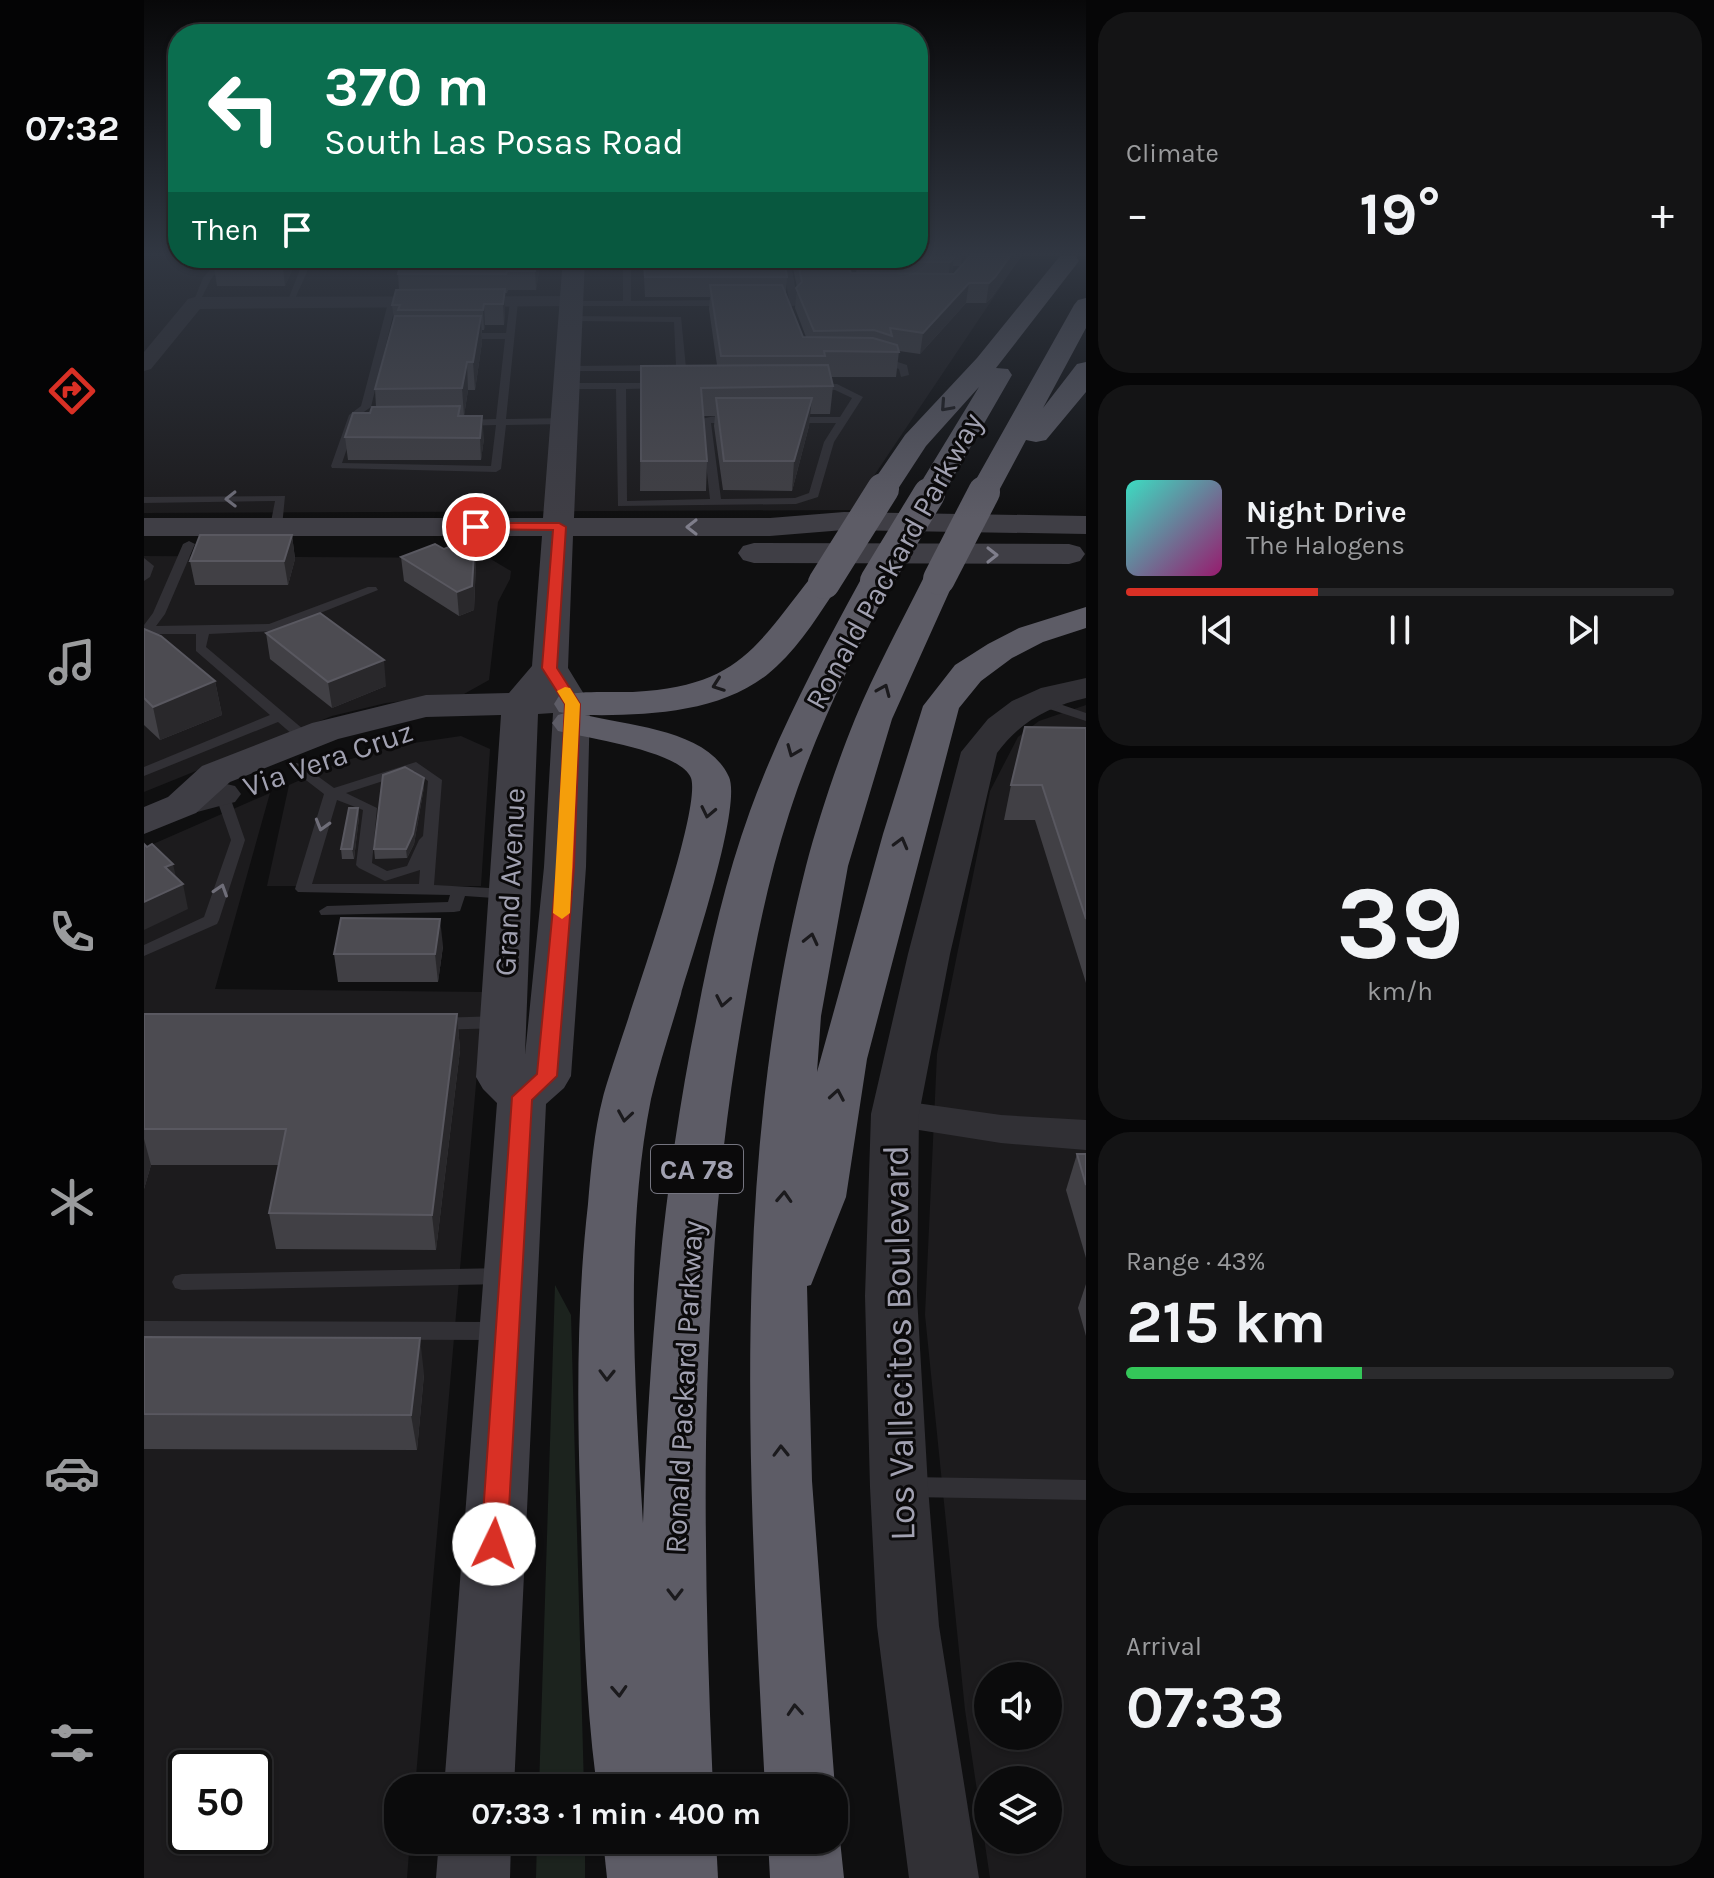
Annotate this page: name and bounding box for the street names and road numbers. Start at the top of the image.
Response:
street label: Ronald Packard Parkway [797,406,991,716]
street label: Via Vera Cruz [239,713,417,805]
street label: Grand Avenue [487,787,533,977]
road number: CA 78 [651,1145,743,1193]
street label: Los Vallecitos Boulevard [875,1145,923,1541]
street label: Ronald Packard Parkway [657,1219,711,1554]

